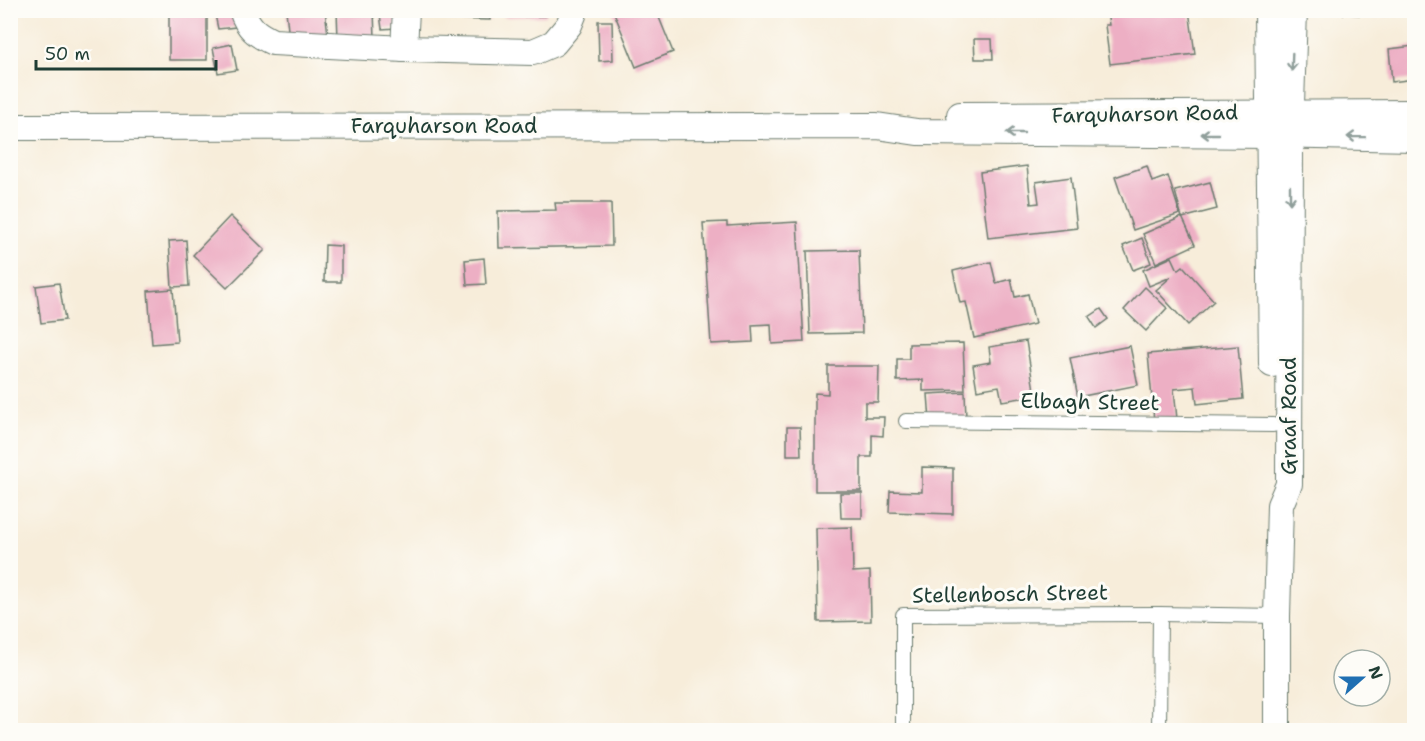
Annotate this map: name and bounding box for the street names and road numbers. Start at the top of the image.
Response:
street label: Farquharson Road [1051,98,1239,130]
street label: Farquharson Road [351,112,537,140]
street label: Graaf Road [1275,357,1303,475]
street label: Elbagh Street [1020,387,1160,417]
street label: Stellenbosch Street [912,578,1108,610]

